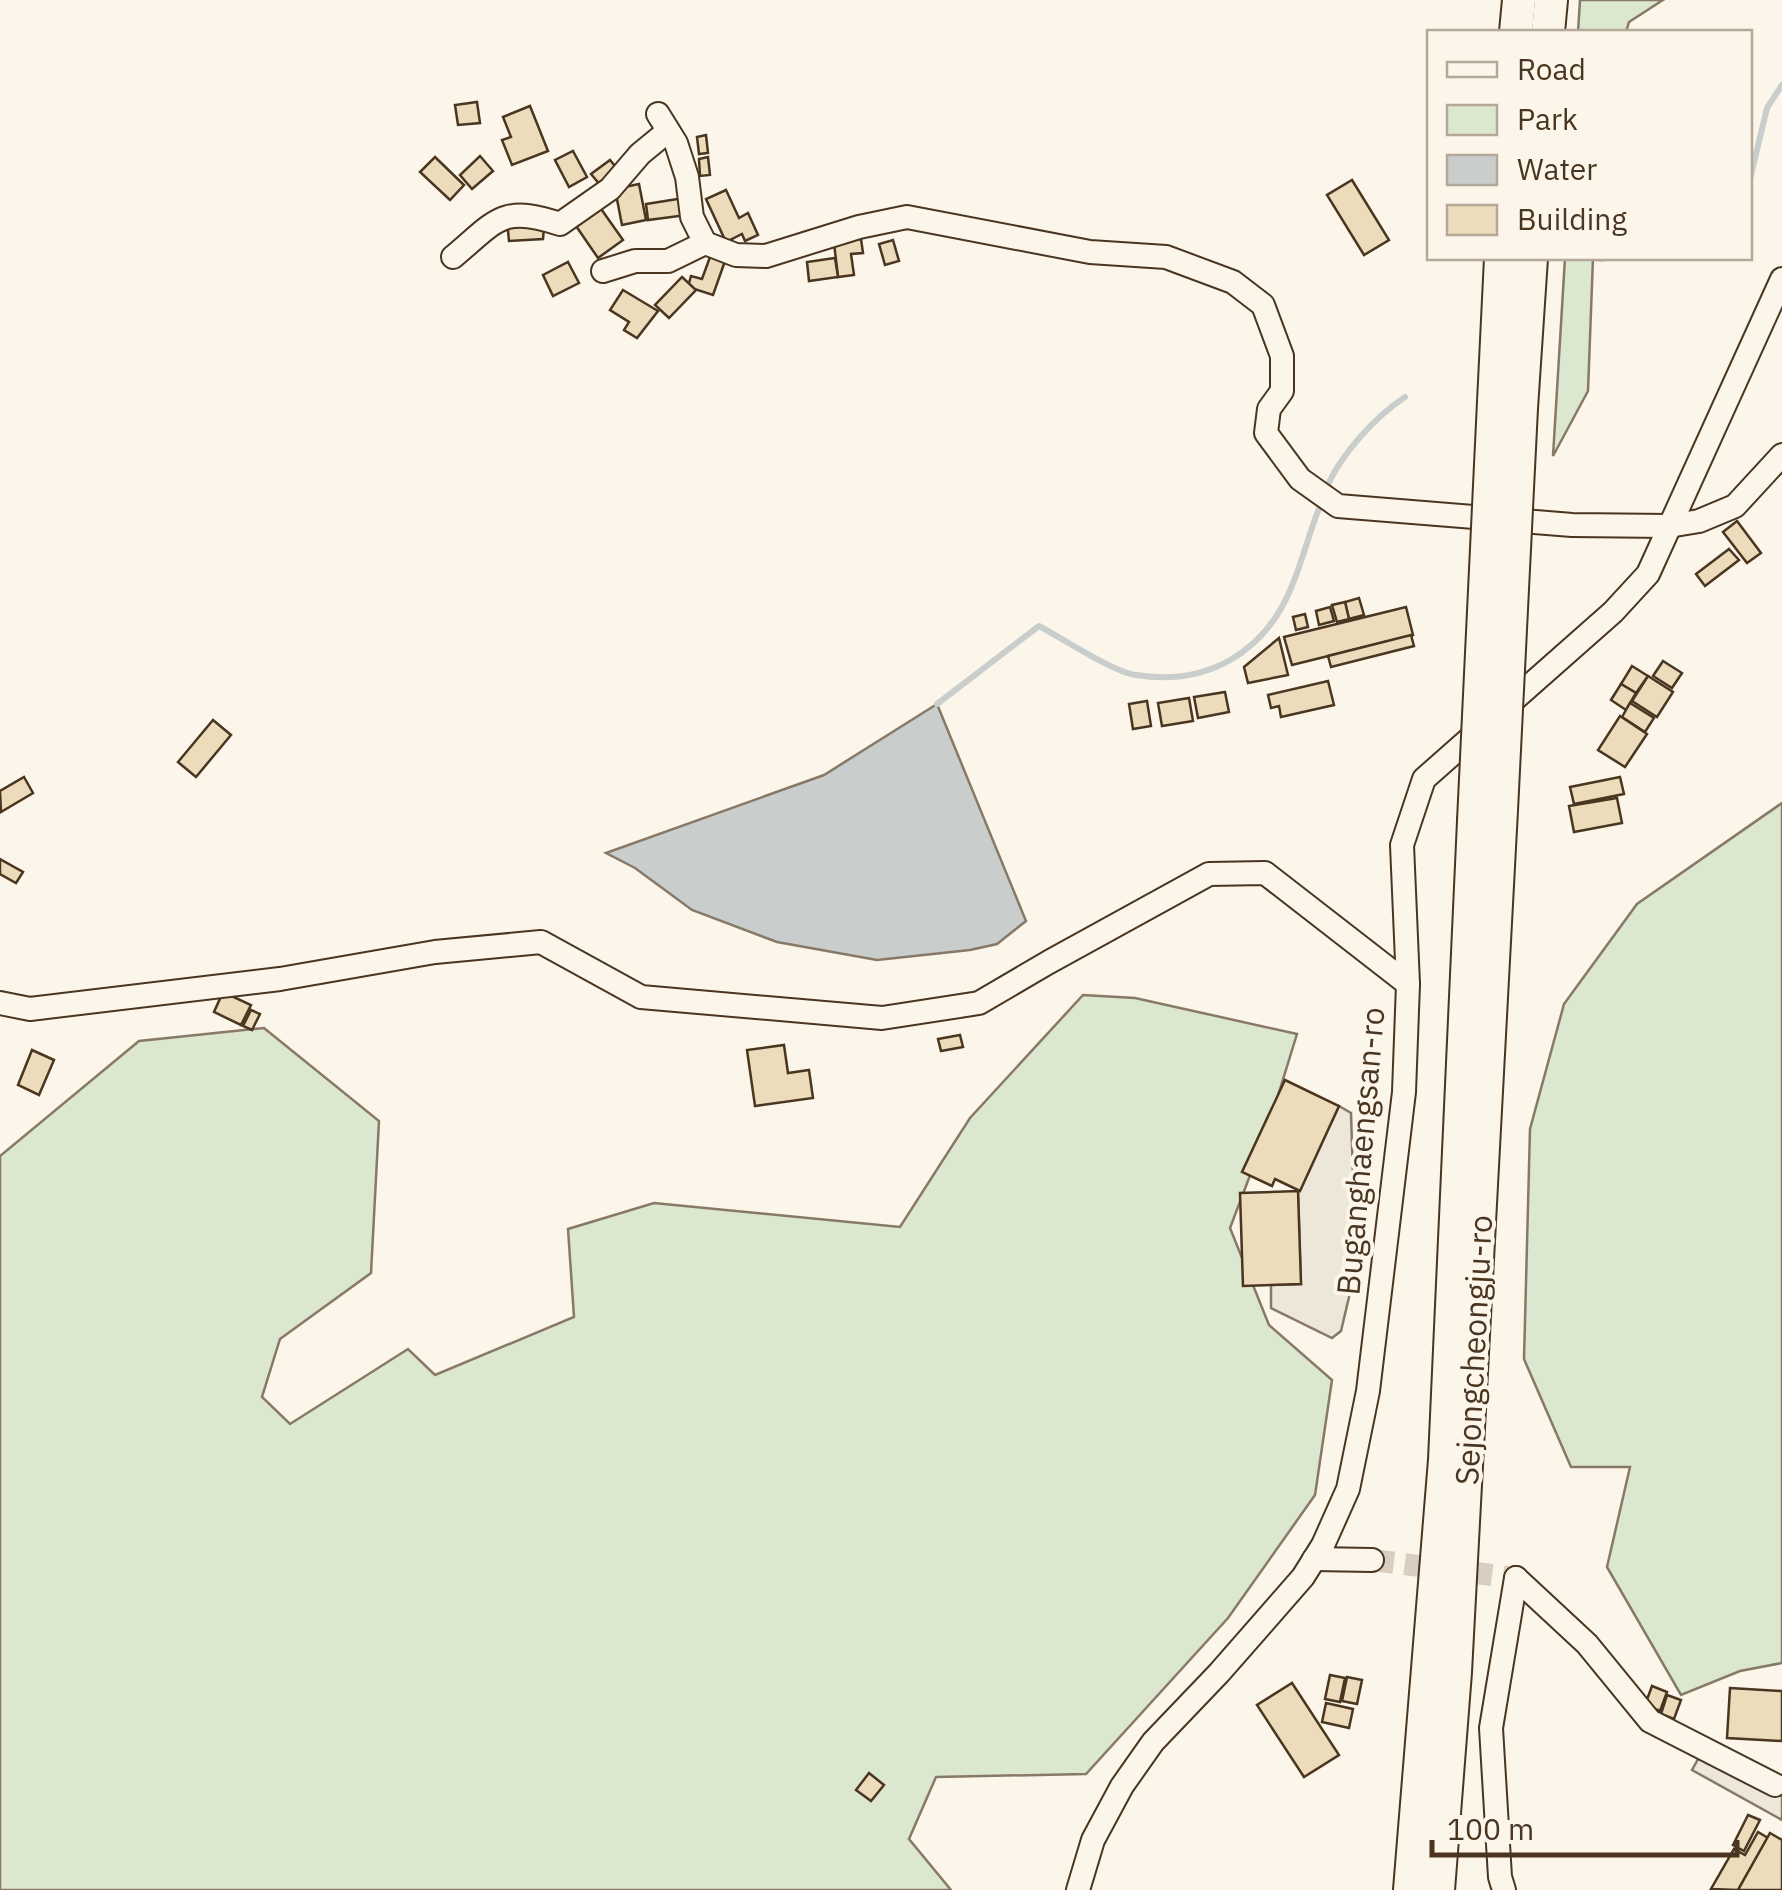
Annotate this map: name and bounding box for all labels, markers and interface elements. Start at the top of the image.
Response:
legend [1427,30,1752,260]
text: Road [1517,49,1586,88]
text: Park [1517,99,1578,138]
text: Water [1517,149,1597,188]
text: Building [1517,199,1627,238]
street label: Buganghaengsan-ro [1326,1005,1394,1297]
street label: Sejongcheongju-ro [1445,1214,1501,1486]
scale bar [1432,1795,1737,1857]
text: 100 m [1447,1809,1534,1848]

